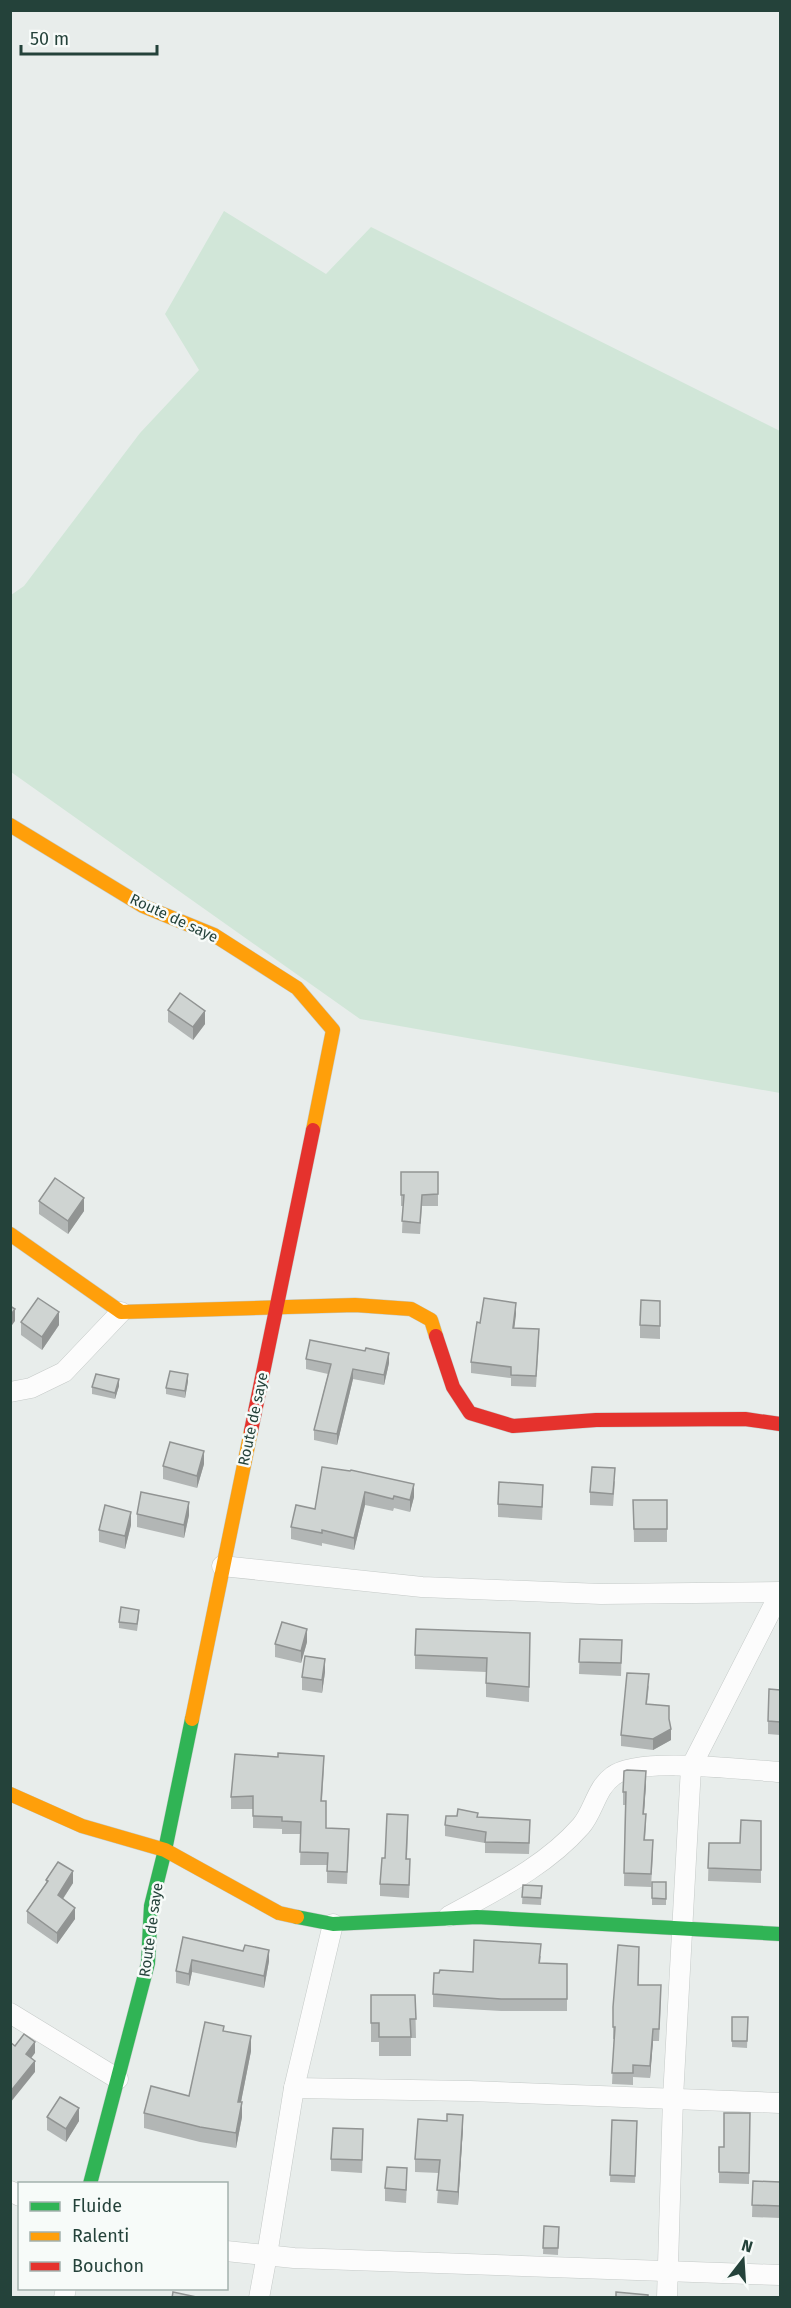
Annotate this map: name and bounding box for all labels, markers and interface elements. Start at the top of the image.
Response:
scale bar [21,18,158,56]
text: 50 m [30,28,69,50]
street label: Route de saye [127,890,221,946]
street label: Route de saye [234,1371,272,1467]
street label: Route de saye [135,1882,167,1978]
legend [18,2182,228,2290]
text: Fluide [72,2195,122,2217]
text: Ralenti [72,2225,129,2247]
north arrow [713,2230,773,2290]
text: N [739,2235,755,2257]
text: Bouchon [72,2255,144,2277]

